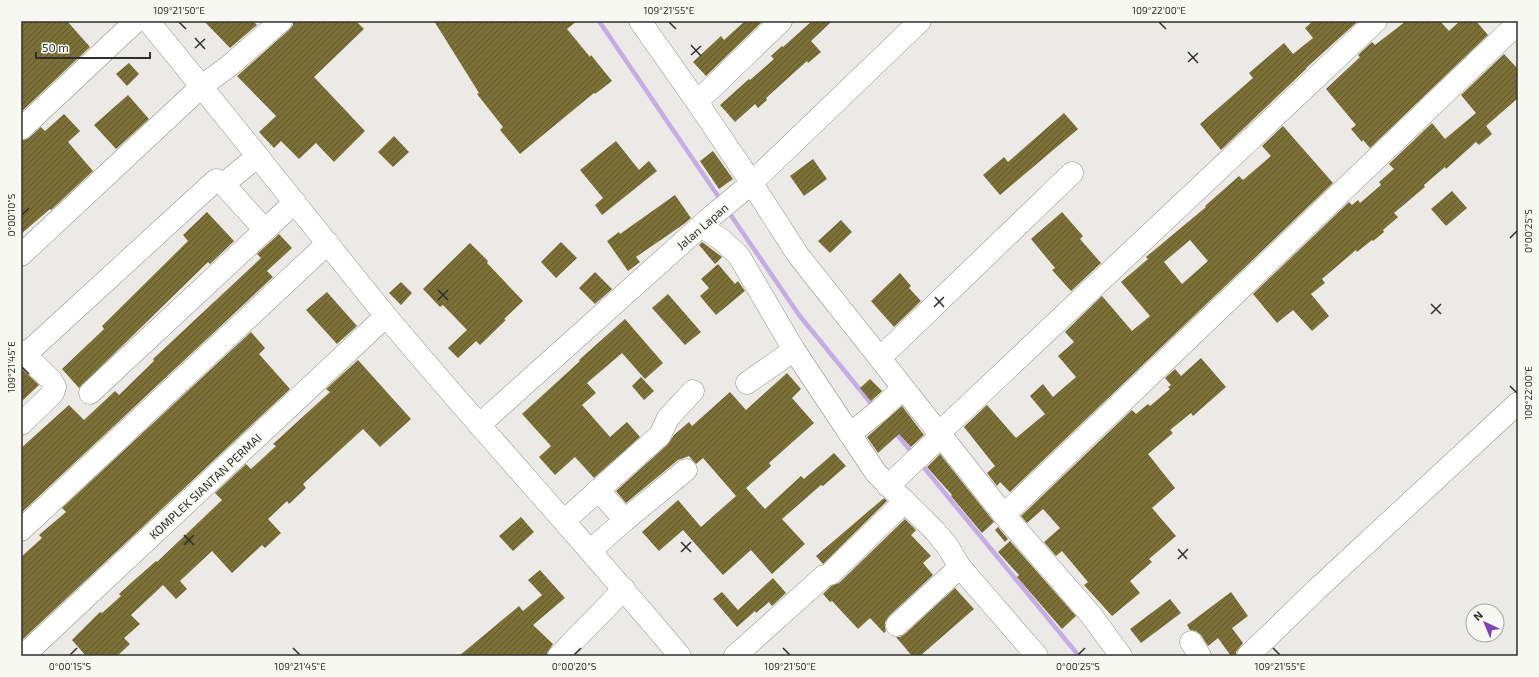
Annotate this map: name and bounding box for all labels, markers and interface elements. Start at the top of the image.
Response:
text: 109°21'50"E [153,4,205,16]
text: 109°21'55"E [644,4,695,16]
text: 109°22'00"E [1132,4,1186,16]
scale bar [36,34,150,60]
text: 50 m [42,40,69,54]
text: 0°00'10"S [5,193,17,236]
street label: Jalan Lapan [673,200,731,252]
text: 0°00'25"S [1522,209,1534,253]
text: 109°21'45"E [5,341,17,393]
text: 109°22'00"E [1522,366,1534,420]
street label: KOMPLEK SIANTAN PERMAI [146,430,264,542]
north arrow [1465,603,1505,643]
text: N [1470,608,1485,623]
text: 0°00'15"S [49,660,92,672]
text: 109°21'45"E [274,660,326,672]
text: 0°00'20"S [552,660,597,672]
text: 109°21'50"E [764,660,816,672]
text: 0°00'25"S [1056,660,1100,672]
text: 109°21'55"E [1255,660,1306,672]

